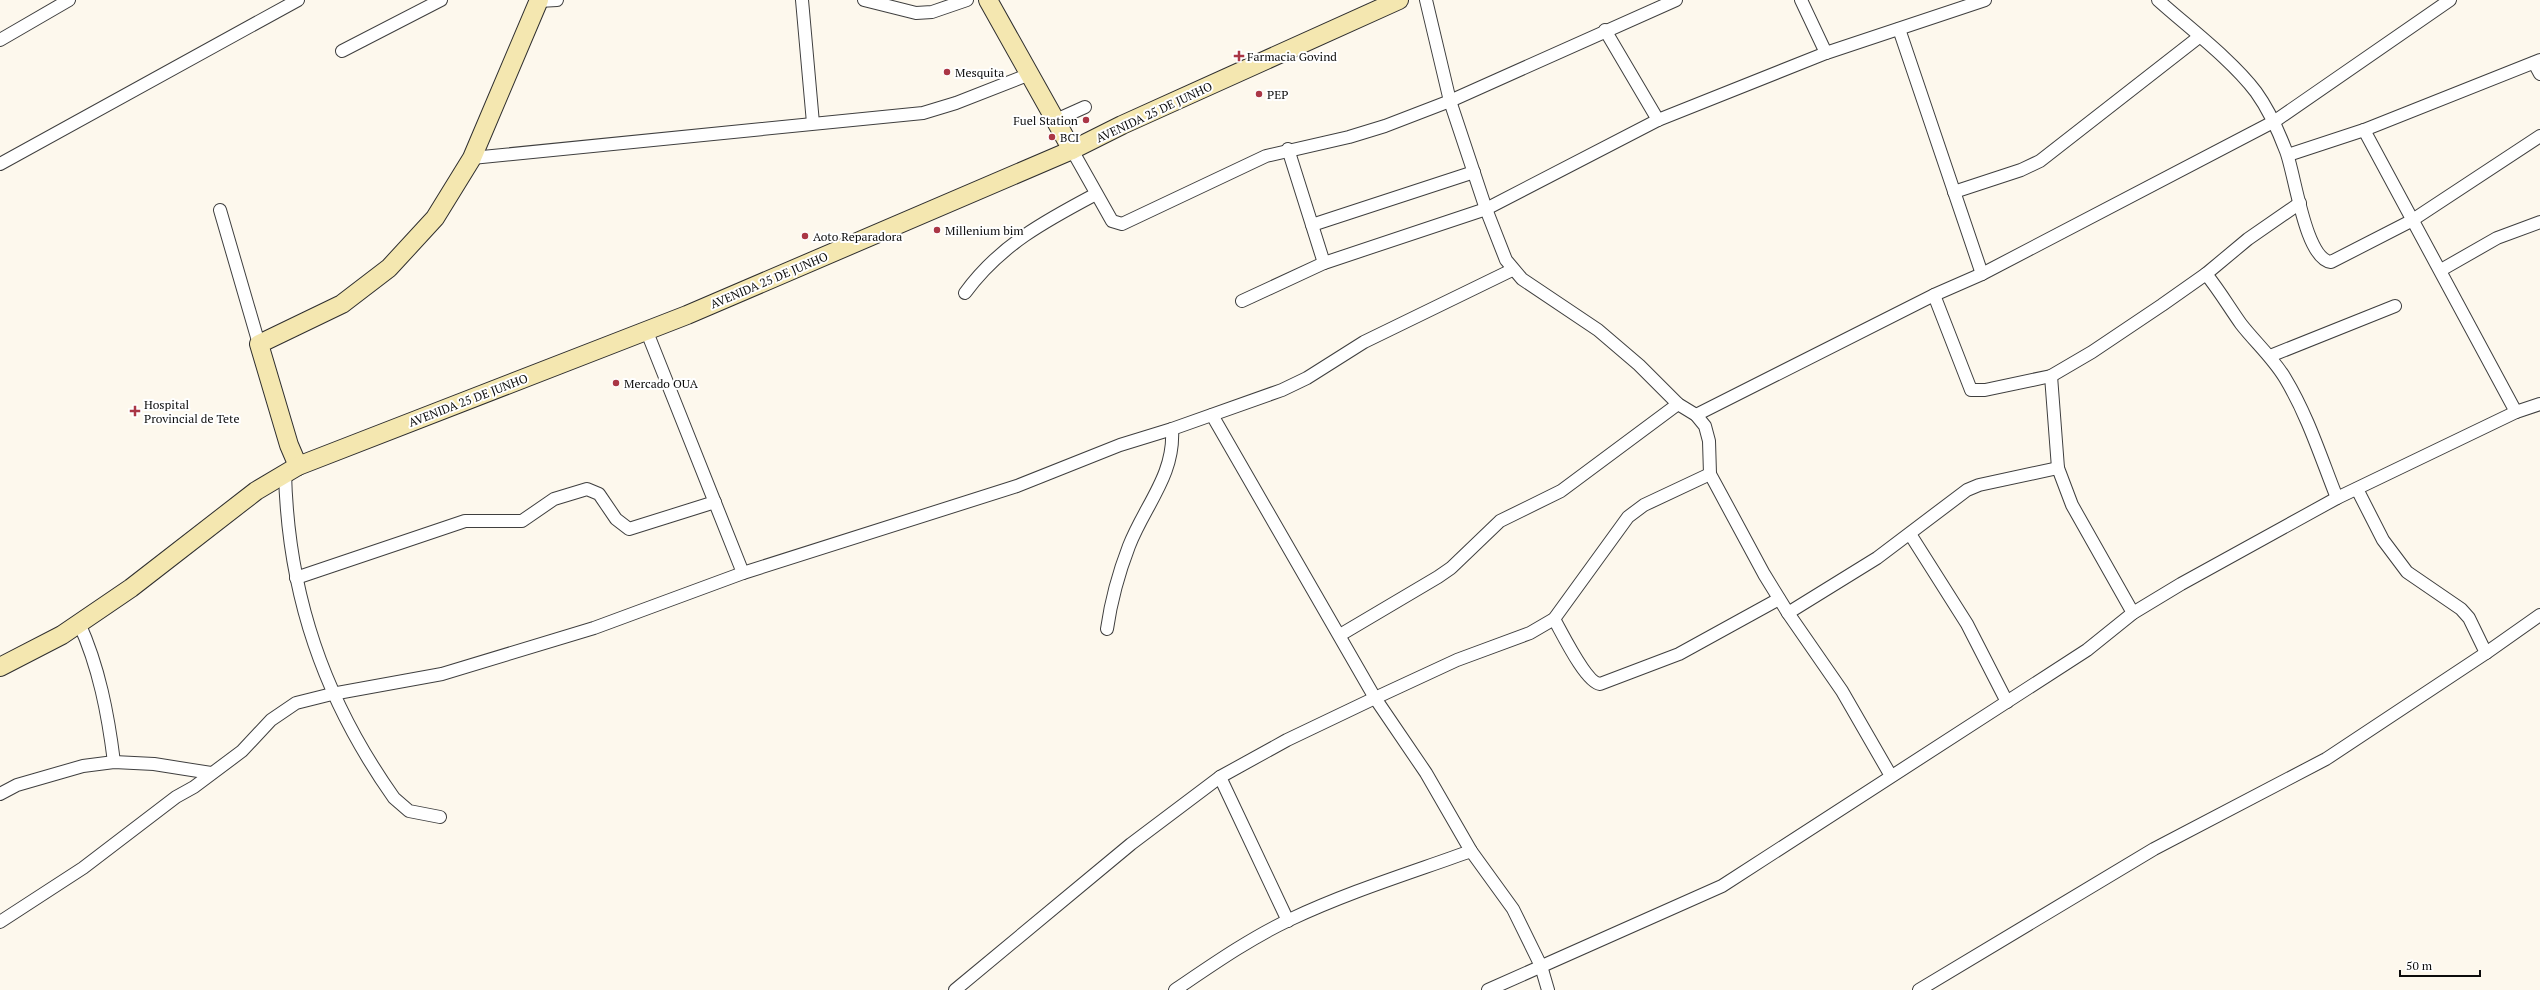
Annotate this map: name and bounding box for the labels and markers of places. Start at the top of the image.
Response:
place label: Farmacia Govind [1247,49,1337,64]
marker: Farmacia Govind [1234,51,1244,61]
place label: Mesquita [955,65,1004,80]
marker: Mesquita [942,67,952,77]
place label: PEP [1267,87,1288,102]
marker: PEP [1254,89,1264,99]
place label: Fuel Station [1013,113,1078,128]
marker: Fuel Station [1081,115,1091,125]
place label: BCI [1060,130,1079,145]
marker: BCI [1047,132,1057,142]
place label: Millenium bim [945,223,1024,238]
marker: Millenium bim [932,225,942,235]
place label: Aoto Reparadora [813,229,902,244]
marker: Aoto Reparadora [800,231,810,241]
place label: Mercado OUA [624,376,699,391]
marker: Mercado OUA [611,378,621,388]
place label: Hospital Provincial de Tete [144,397,240,426]
marker: Hospital Provincial de Tete [129,405,141,417]

